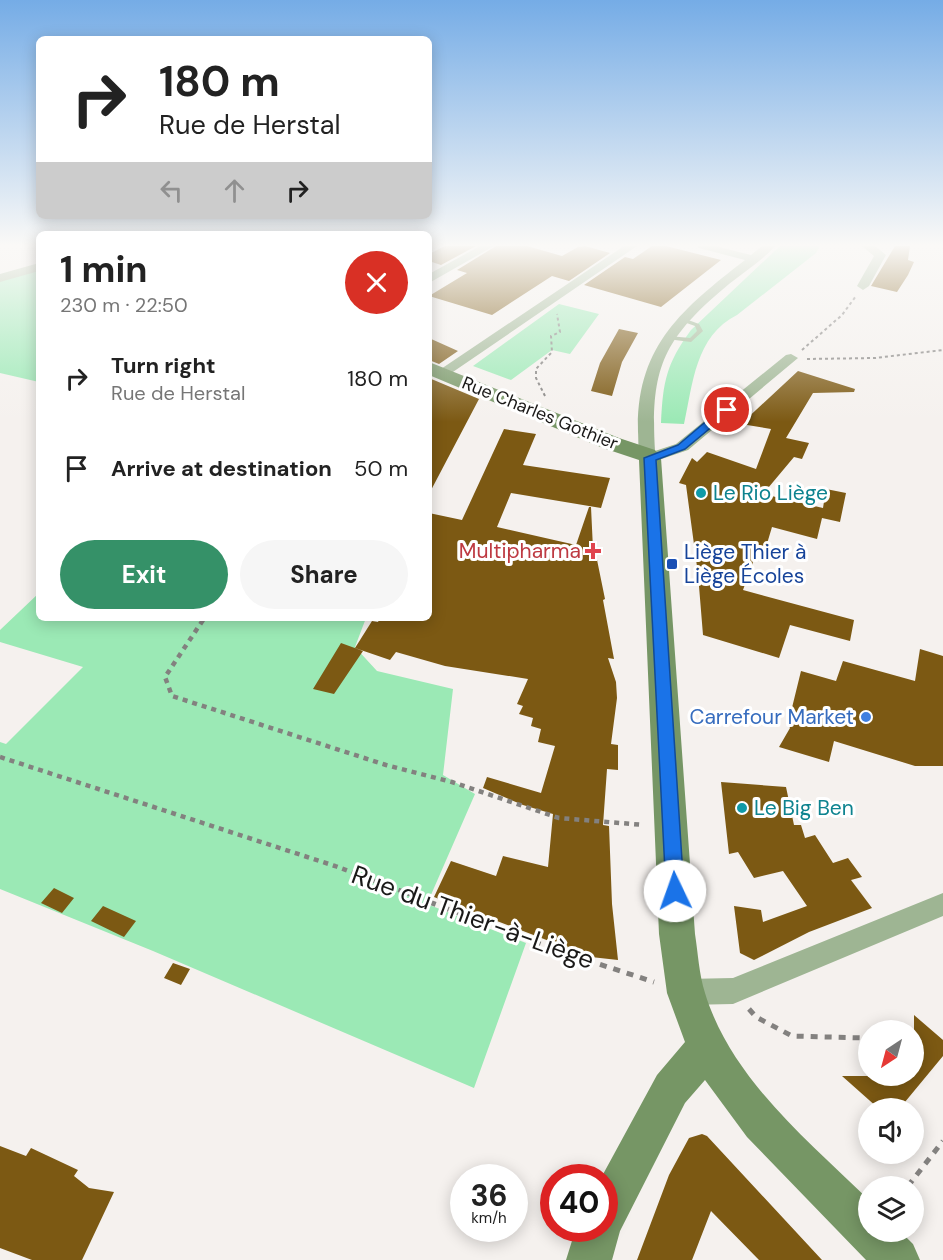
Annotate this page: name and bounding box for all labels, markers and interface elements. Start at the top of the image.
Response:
text: 180 m [159,54,280,109]
icon: right [60,60,138,138]
text: Rue de Herstal [159,107,340,142]
icon: left [155,174,188,207]
icon: ahead [218,174,251,207]
icon: right [281,174,314,207]
text: 1 min [60,246,148,293]
button: close [345,251,408,314]
text: 230 m · 22:50 [60,292,188,318]
text: Turn right [111,351,216,380]
icon: right [60,362,93,395]
text: 180 m [347,364,408,393]
street label: Rue Charles Gothier [458,371,622,455]
text: Rue de Herstal [111,380,245,406]
pin [701,384,752,435]
icon: arrive [710,393,743,426]
icon: arrive [60,452,93,485]
text: Arrive at destination [111,454,332,483]
text: 50 m [354,454,408,483]
place label: Le Rio Liège [713,479,828,507]
marker: Le Rio Liège [694,486,708,500]
place label: Multipharma [459,537,581,565]
place label: Liège Thier à Liège Écoles [684,538,806,590]
button: Exit [60,540,228,609]
button: Share [240,540,408,609]
marker: Multipharma [586,544,600,558]
marker: Liège Thier à Liège Écoles [665,557,679,571]
place label: Carrefour Market [689,703,854,731]
marker: Carrefour Market [859,710,873,724]
place label: Le Big Ben [754,794,854,822]
marker: Le Big Ben [735,801,749,815]
street label: Rue du Thier-à-Liège [347,857,599,977]
position arrow [643,859,707,923]
north arrow [858,1020,924,1086]
map controls [858,1020,924,1242]
button: sound [858,1098,924,1164]
speed limit sign: 40 [540,1164,618,1242]
text: 36 [470,1176,508,1215]
button: layers [858,1176,924,1242]
text: km/h [471,1208,507,1228]

